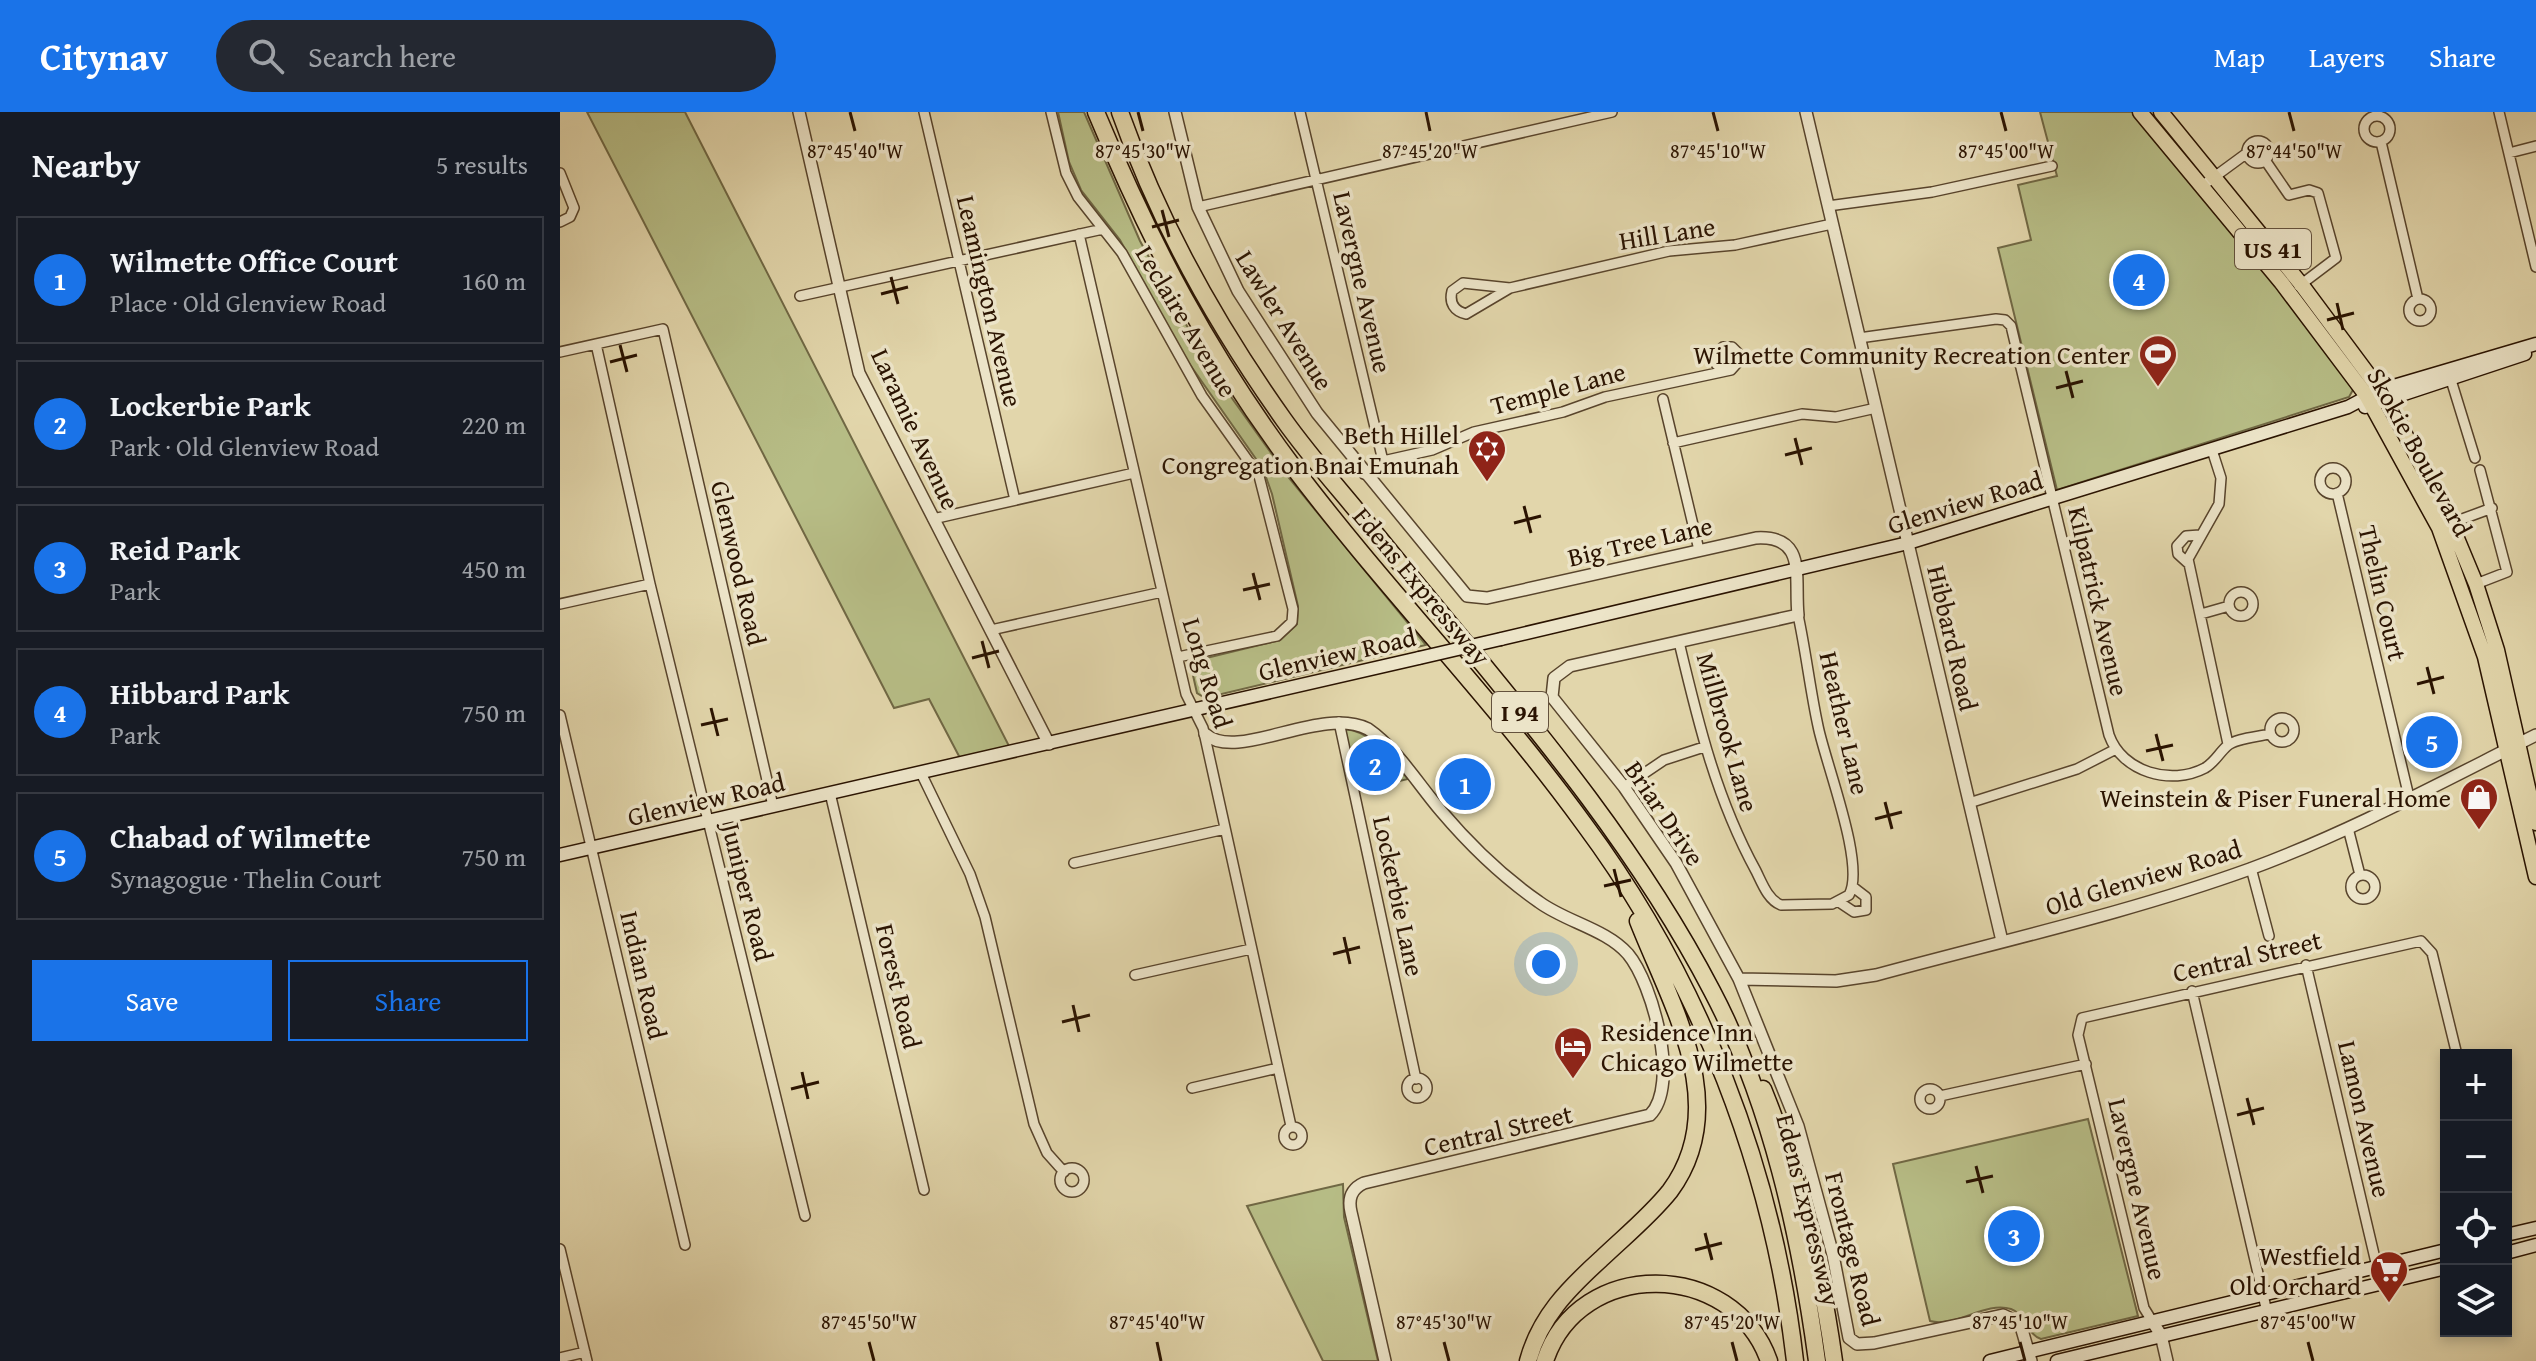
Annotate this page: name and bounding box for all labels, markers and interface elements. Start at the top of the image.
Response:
search box [216,20,776,92]
text: Citynav [40,28,168,84]
icon: search [244,34,288,78]
text: Search here [308,34,456,78]
text: Map [2214,36,2265,77]
text: Layers [2309,36,2385,77]
text: Share [2429,36,2496,77]
text: 87°45'40"W [807,136,903,165]
text: 87°45'30"W [1095,136,1191,165]
text: 87°45'20"W [1382,136,1478,165]
text: 87°45'10"W [1670,136,1766,165]
text: 87°45'00"W [1958,136,2054,165]
text: 87°44'50"W [2246,136,2342,165]
text: Nearby [32,140,141,189]
text: 5 results [436,145,528,184]
street label: Lavergne Avenue [1323,187,1403,377]
street label: Leamington Avenue [947,191,1033,411]
street label: Hill Lane [1616,206,1718,260]
road number: US 41 [2235,229,2311,269]
street label: Leclaire Avenue [1126,238,1248,404]
text: Wilmette Office Court [110,239,398,283]
street label: Lawler Avenue [1226,242,1344,398]
pin: 4 [2113,250,2165,310]
text: 1 [53,261,67,300]
text: 160 m [461,261,526,300]
text: Place · Old Glenview Road [110,283,386,322]
sports icon: Wilmette Community Recreation Center [2137,333,2179,388]
place label: Wilmette Community Recreation Center [1693,335,2130,374]
street label: Laramie Avenue [862,342,970,516]
street label: Temple Lane [1486,351,1630,425]
street label: Skokie Boulevard [2357,360,2483,544]
text: Lockerbie Park [110,383,311,427]
text: 2 [53,405,67,444]
text: 220 m [461,405,526,444]
place label: Beth Hillel Congregation Bnai Emunah [1162,415,1459,484]
text: Park · Old Glenview Road [110,427,379,466]
synagogue icon: Beth Hillel Congregation Bnai Emunah [1466,428,1508,483]
street label: Glenview Road [1883,460,2048,544]
street label: Glenwood Road [701,477,777,649]
street label: Edens Expressway [1344,498,1500,674]
street label: Kilpatrick Avenue [2058,502,2140,700]
street label: Big Tree Lane [1564,505,1716,577]
street label: Thelin Court [2349,522,2417,664]
text: Reid Park [110,527,240,571]
text: 3 [53,549,67,588]
text: 450 m [461,549,526,588]
street label: Hibbard Road [1917,561,1989,715]
text: Park [110,571,160,610]
street label: Long Road [1173,613,1243,733]
street label: Glenview Road [1254,617,1420,691]
street label: Millbrook Lane [1687,648,1769,816]
street label: Heather Lane [1810,648,1880,798]
text: Hibbard Park [110,671,289,715]
road number: I 94 [1492,692,1548,732]
text: 4 [53,693,67,732]
text: 750 m [461,693,526,732]
pin: 5 [2406,712,2458,772]
text: Park [110,715,160,754]
pin: 2 [1349,735,1401,795]
street label: Briar Drive [1615,752,1715,874]
pin: 1 [1439,754,1491,814]
street label: Glenview Road [623,762,789,836]
shop icon: Weinstein & Piser Funeral Home [2458,776,2500,831]
place label: Weinstein & Piser Funeral Home [2100,778,2451,817]
street label: Lockerbie Lane [1363,812,1435,980]
text: Chabad of Wilmette [110,815,371,859]
street label: Juniper Road [711,816,784,965]
street label: Old Glenview Road [2040,829,2246,925]
text: 5 [53,837,67,876]
text: 750 m [461,837,526,876]
text: Synagogue · Thelin Court [110,859,381,898]
street label: Indian Road [610,907,678,1043]
street label: Forest Road [866,920,932,1052]
street label: Central Street [2169,920,2325,992]
your location [1526,944,1566,984]
button: Save [32,960,272,1041]
button: Share [288,960,528,1041]
place label: Residence Inn Chicago Wilmette [1601,1012,1793,1081]
hotel icon: Residence Inn Chicago Wilmette [1552,1025,1594,1080]
street label: Lamon Avenue [2328,1037,2402,1201]
map controls [2440,1049,2512,1337]
button: + [2440,1049,2512,1121]
street label: Central Street [1420,1094,1576,1166]
street label: Lavergne Avenue [2098,1094,2178,1284]
street label: Edens Expressway [1766,1110,1852,1310]
button: − [2440,1121,2512,1193]
street label: Frontage Road [1815,1168,1891,1330]
button: locate [2440,1193,2512,1265]
pin: 3 [1988,1206,2040,1266]
place label: Westfield Old Orchard [2230,1236,2361,1305]
supermarket icon: Westfield Old Orchard [2368,1249,2410,1304]
button: layers [2440,1265,2512,1337]
text: 87°45'50"W [821,1307,917,1336]
text: 87°45'40"W [1109,1307,1205,1336]
text: 87°45'30"W [1396,1307,1492,1336]
text: 87°45'20"W [1684,1307,1780,1336]
text: 87°45'10"W [1972,1307,2068,1336]
text: 87°45'00"W [2260,1307,2356,1336]

